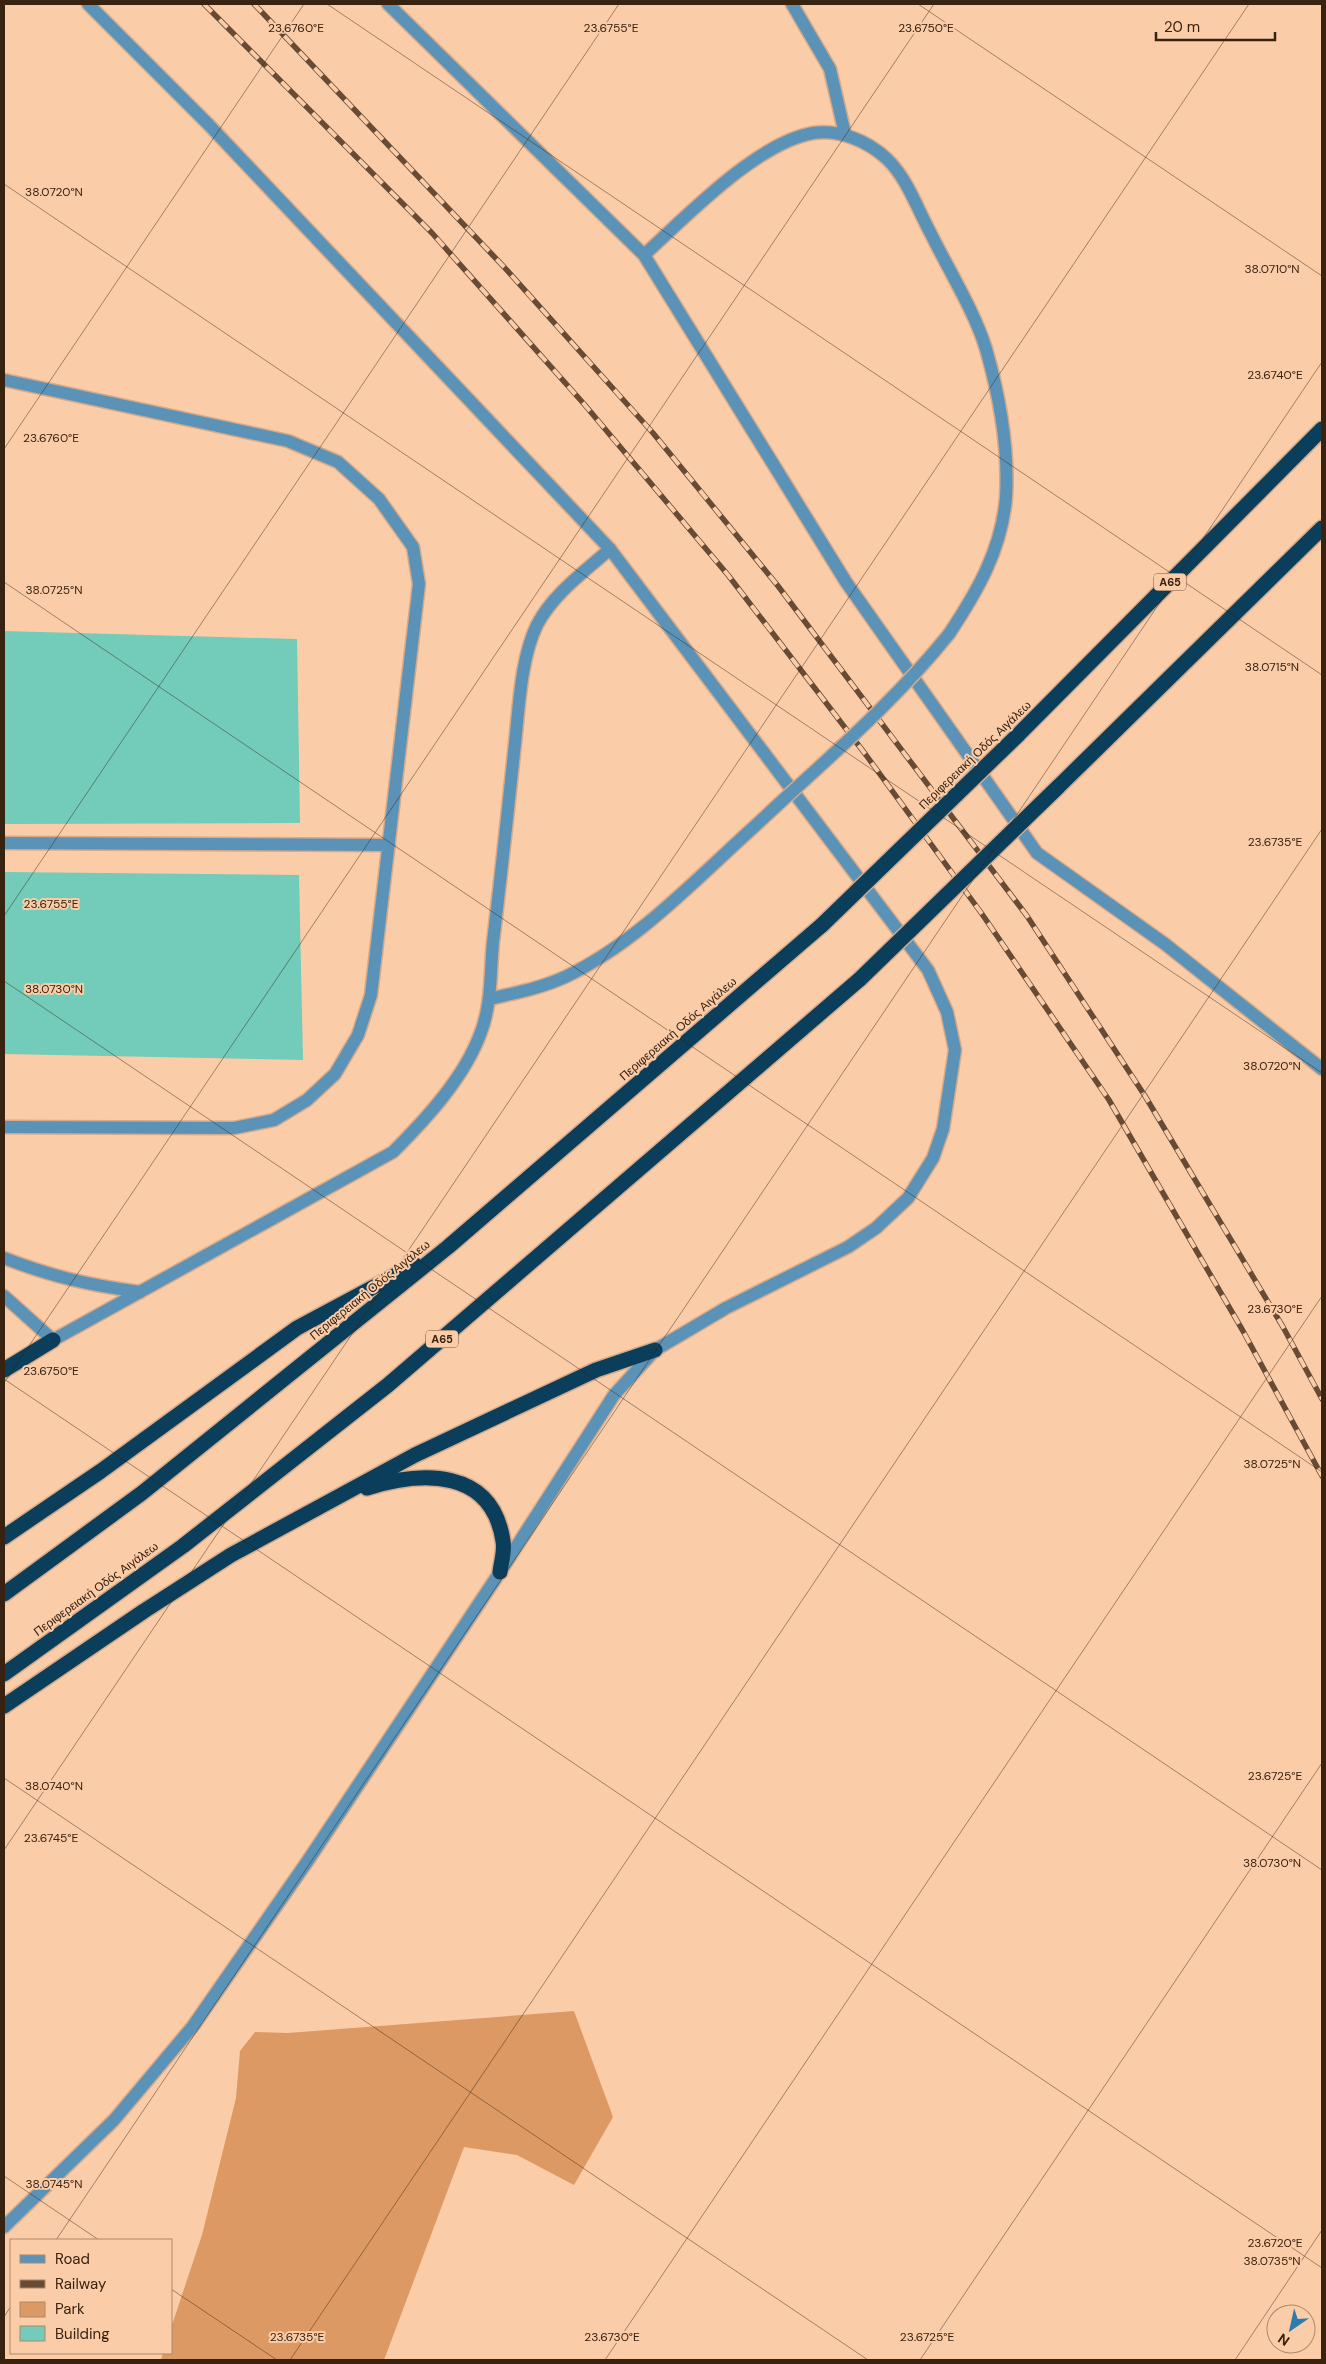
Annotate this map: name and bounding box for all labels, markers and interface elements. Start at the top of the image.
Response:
scale bar [1156,10,1275,42]
text: 20 m [1164,17,1200,37]
text: 23.6760°E [268,20,324,36]
text: 23.6755°E [584,20,639,36]
text: 23.6750°E [898,20,954,36]
text: 38.0720°N [25,184,83,200]
text: 38.0710°N [1244,261,1300,277]
text: 23.6740°E [1247,367,1303,383]
text: 23.6760°E [23,430,79,446]
road number: Α65 [1154,574,1186,590]
text: 38.0725°N [25,582,83,598]
text: 38.0715°N [1245,659,1299,675]
street label: Περιφερειακή Οδός Αιγάλεω [915,697,1035,813]
text: 23.6735°E [1248,834,1303,850]
text: 23.6755°E [24,896,79,912]
street label: Περιφερειακή Οδός Αιγάλεω [616,974,740,1084]
text: 38.0730°N [25,981,83,997]
text: 38.0720°N [1243,1058,1301,1074]
street label: Περιφερειακή Οδός Αιγάλεω [307,1236,433,1344]
text: 23.6730°E [1247,1301,1303,1317]
road number: Α65 [426,1330,458,1348]
text: 23.6750°E [23,1363,79,1379]
text: 38.0725°N [1243,1456,1301,1472]
street label: Περιφερειακή Οδός Αιγάλεω [31,1538,161,1640]
text: 23.6725°E [1248,1768,1302,1784]
text: 38.0740°N [25,1778,83,1794]
text: 23.6745°E [24,1830,78,1846]
text: 38.0730°N [1243,1855,1301,1871]
text: 38.0745°N [25,2176,83,2192]
text: 23.6720°E [1247,2235,1303,2251]
legend [10,2239,172,2354]
text: Road [55,2249,90,2269]
text: 38.0735°N [1243,2253,1301,2269]
text: Railway [55,2274,107,2294]
text: Park [55,2299,85,2319]
north arrow [1266,2304,1316,2354]
text: Building [55,2324,110,2344]
text: 23.6735°E [270,2329,325,2345]
text: 23.6730°E [584,2329,640,2345]
text: 23.6725°E [900,2329,954,2345]
text: N [1274,2329,1293,2350]

